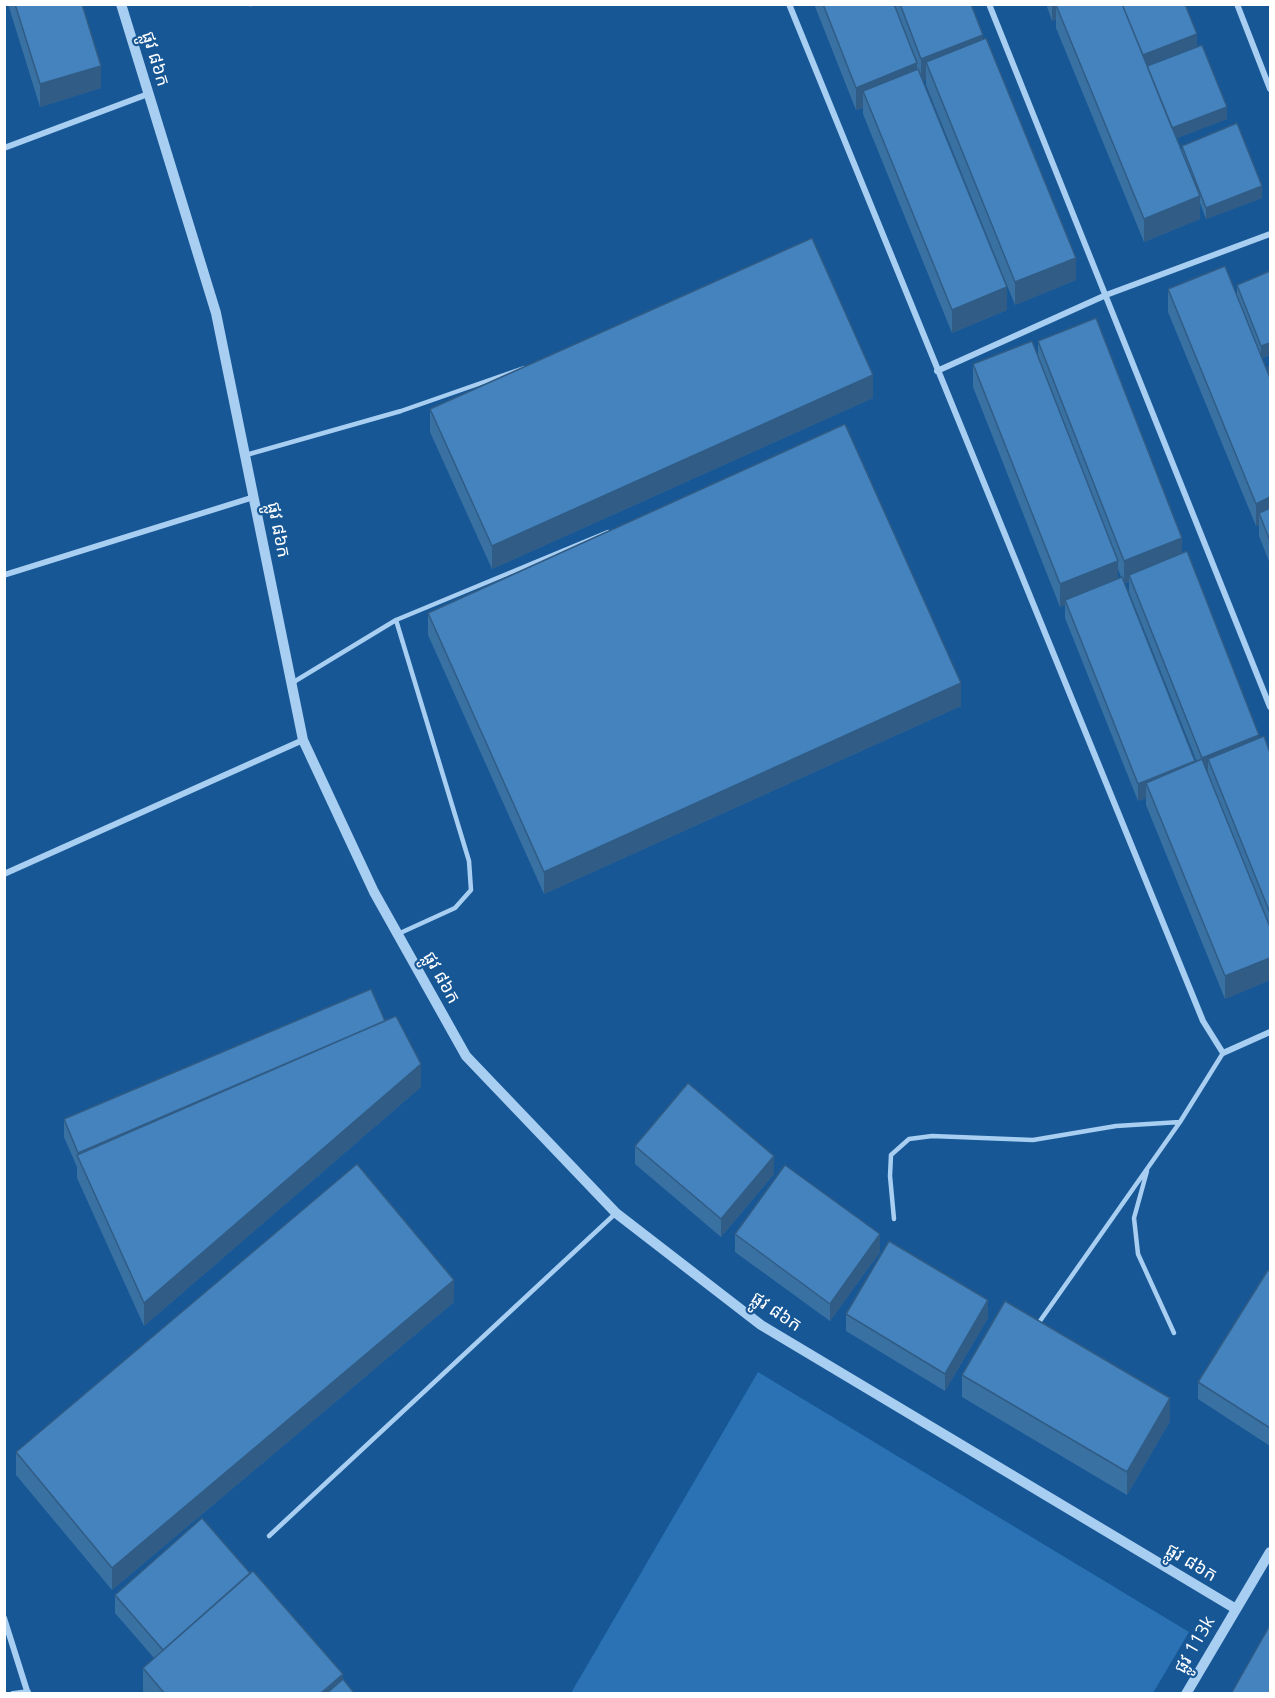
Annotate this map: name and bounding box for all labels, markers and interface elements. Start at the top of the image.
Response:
street label: ផ្លូវ ៨៦ក [136,29,174,89]
street label: ផ្លូវ ៨៦ក [262,500,294,560]
street label: ផ្លូវ ៨៦ក [418,948,464,1008]
street label: ផ្លូវ ៨៦ក [747,1287,805,1337]
street label: ផ្លូវ ៨៦ក [1161,1539,1221,1587]
street label: ផ្លូវ 113k [1170,1613,1220,1677]

